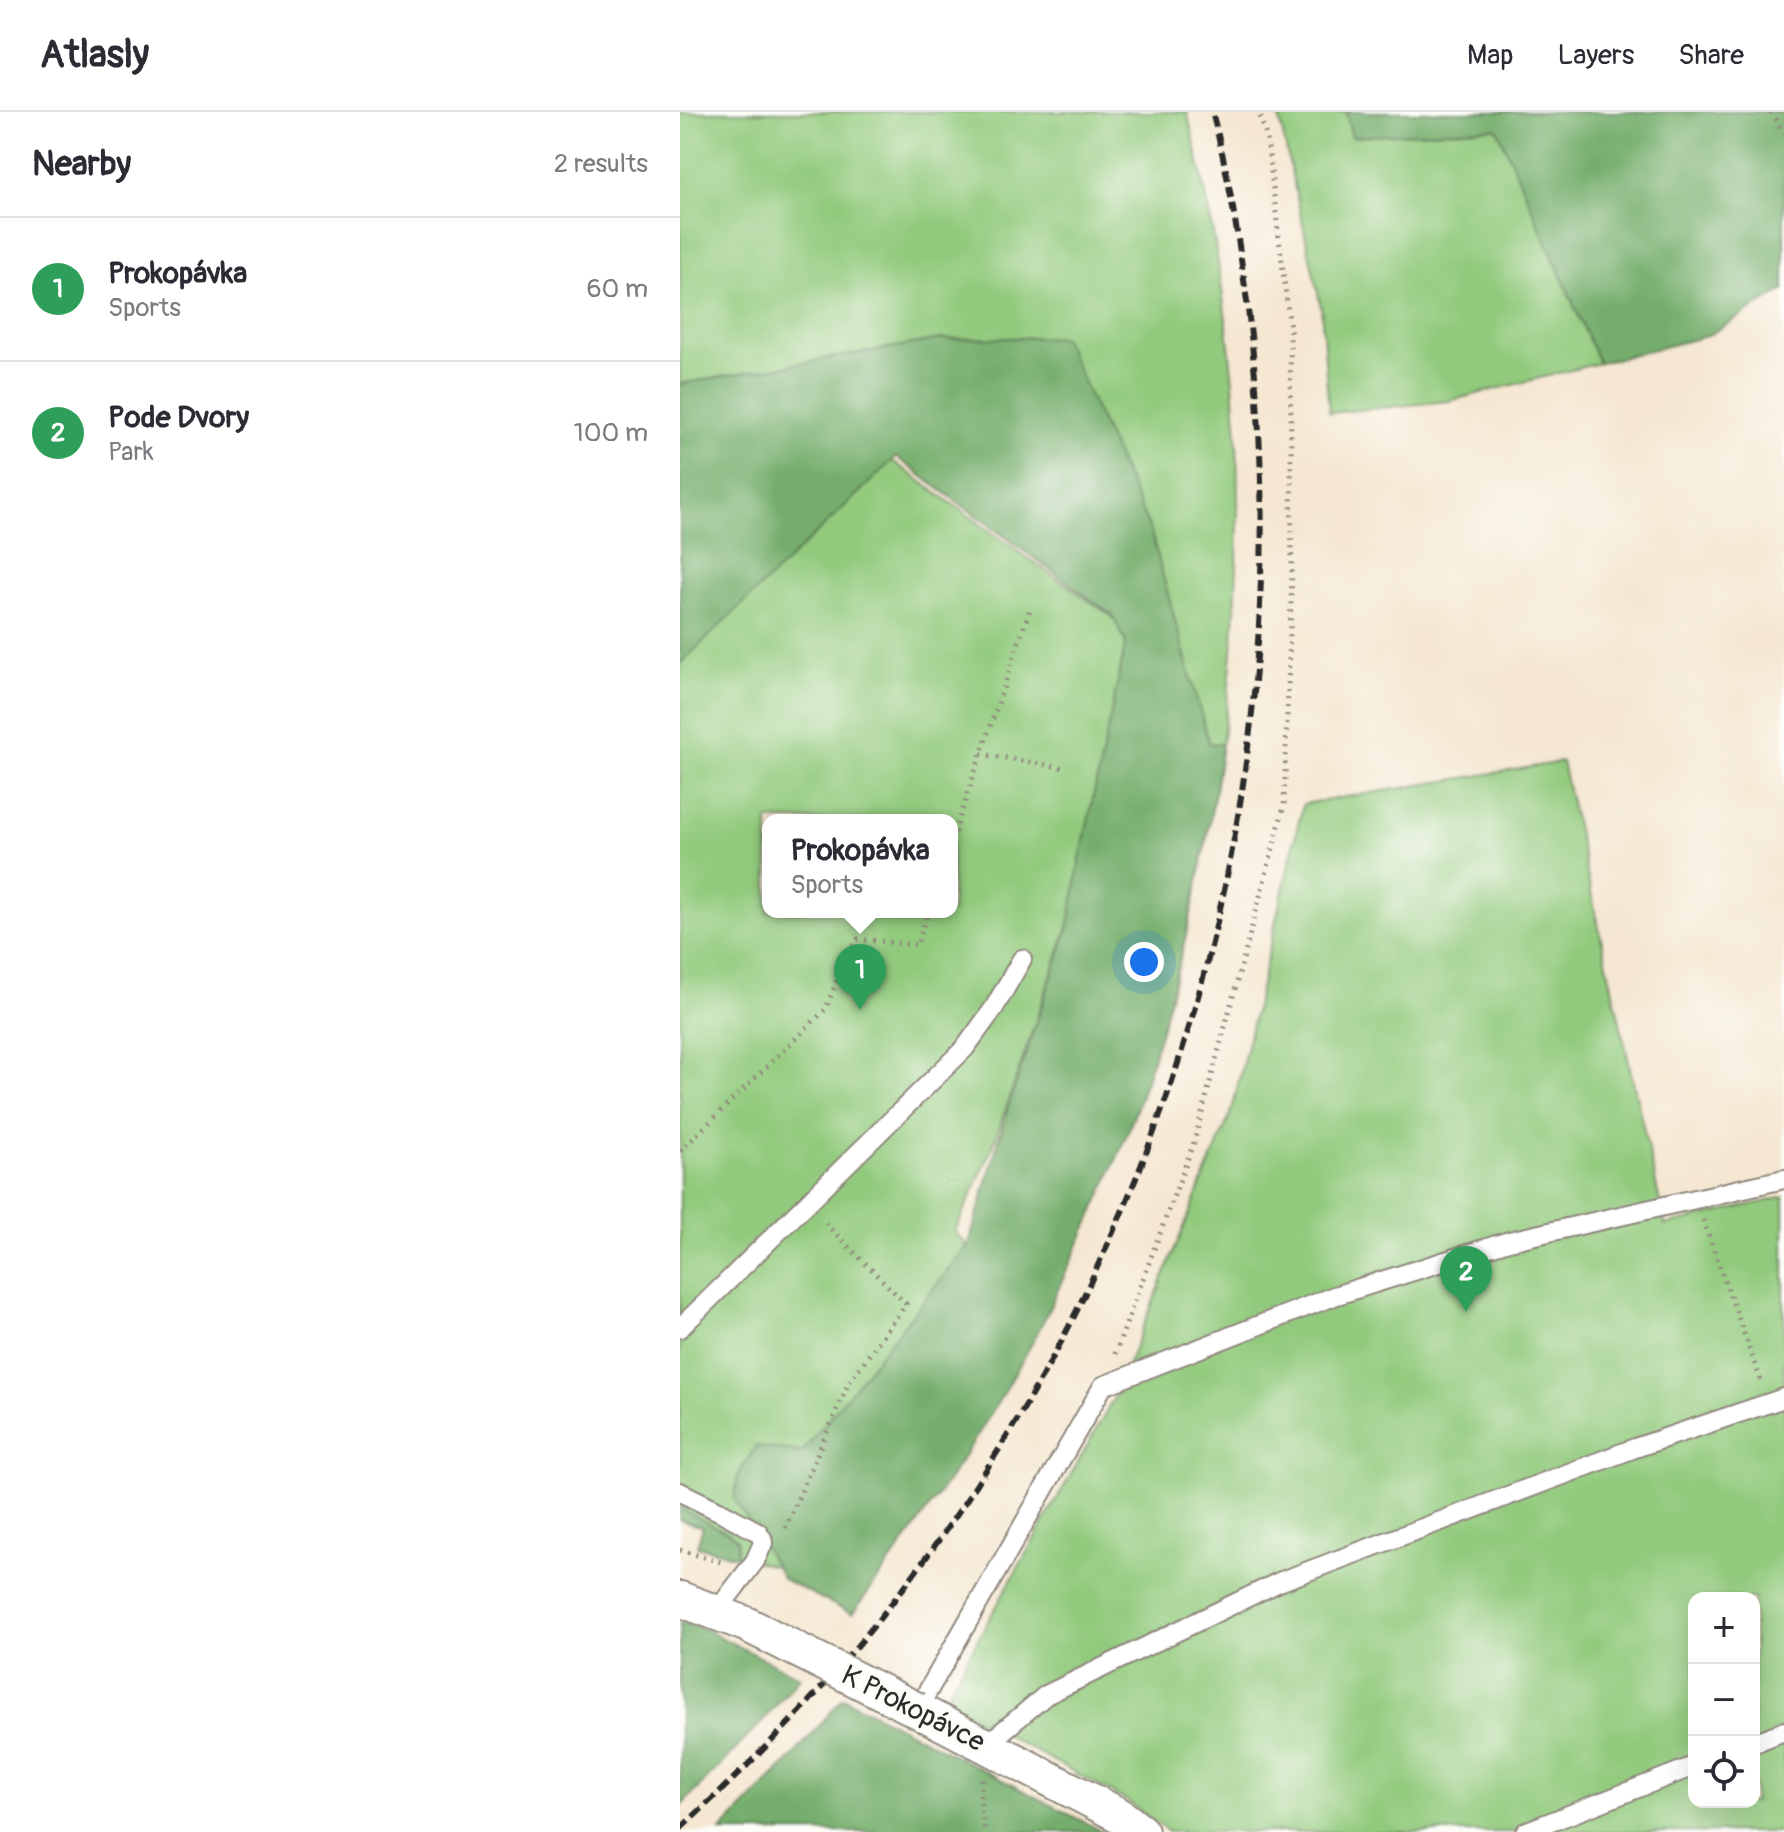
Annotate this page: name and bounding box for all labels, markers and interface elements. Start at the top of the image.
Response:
text: Atlasly [40,31,149,79]
text: Map [1467,38,1513,73]
text: Layers [1557,38,1634,73]
text: Share [1678,38,1744,73]
text: Nearby [32,143,131,186]
text: 2 results [554,148,648,180]
text: Prokopávka [108,255,247,292]
text: 1 [53,273,63,305]
text: 60 m [586,273,648,305]
text: Sports [108,292,181,324]
text: Pode Dvory [108,399,249,436]
text: 2 [51,417,65,449]
text: 100 m [574,417,648,449]
text: Park [108,436,154,468]
popup [762,814,958,918]
text: Prokopávka [790,832,930,869]
text: Sports [790,869,863,901]
your location [1124,942,1164,982]
pin: 1 [834,944,886,1010]
pin: 2 [1440,1246,1492,1312]
map controls [1688,1592,1760,1808]
button: + [1688,1592,1760,1664]
street label: K Prokopávce [835,1658,991,1760]
button: − [1688,1664,1760,1736]
button: locate [1688,1736,1760,1808]

